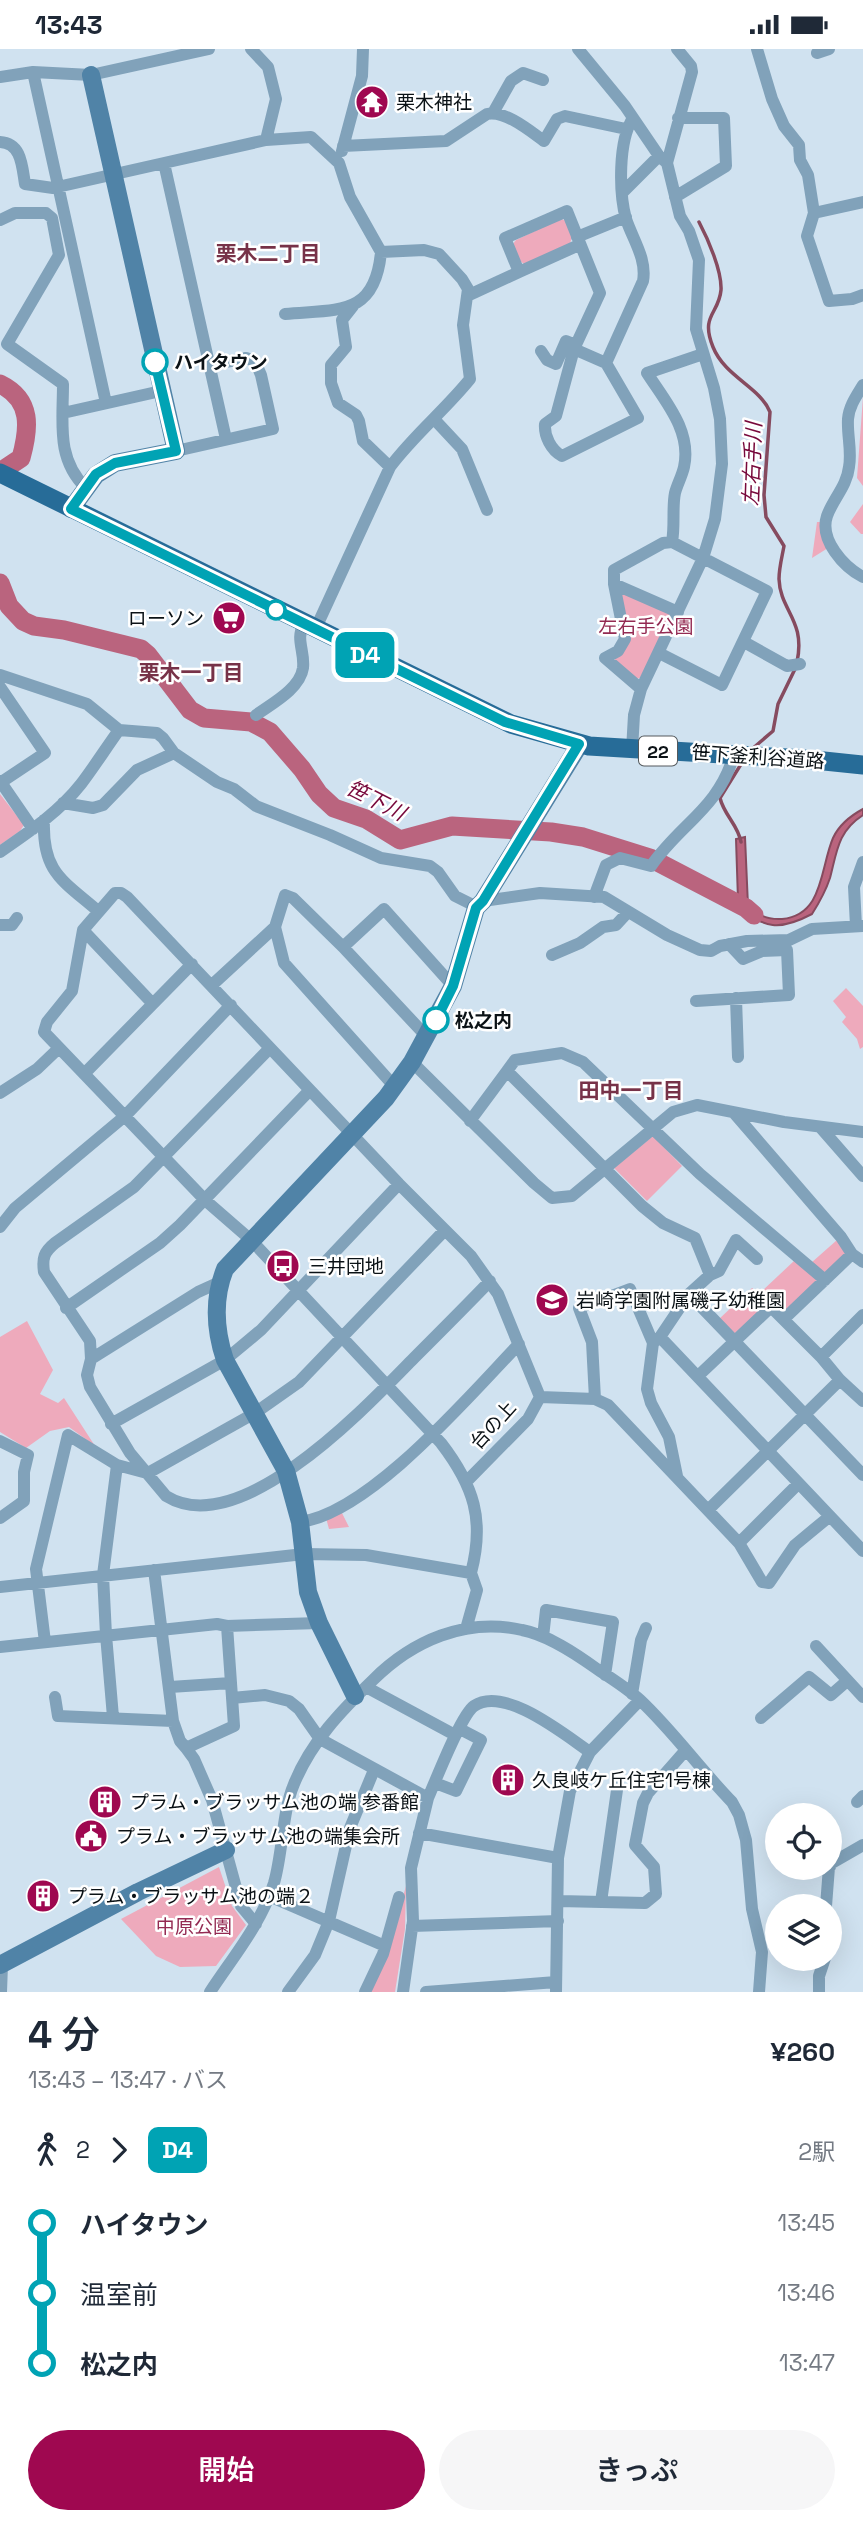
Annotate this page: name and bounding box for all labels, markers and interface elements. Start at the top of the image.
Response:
text: 13:43 [35,8,103,42]
temple icon: 栗木神社 [353,83,391,121]
place label: 栗木神社 [396,90,472,115]
district label: 栗木二丁目 [216,240,321,267]
marker: ハイタウン [142,349,168,375]
place label: ハイタウン [174,350,268,375]
water label: 左右手川 [737,420,767,506]
supermarket icon: ローソン [210,599,248,637]
unlabelled marker [266,600,286,620]
place label: ローソン [128,606,204,631]
park label: 左右手公園 [598,614,694,639]
line badge: D4 [334,632,396,678]
text: D4 [349,639,381,670]
district label: 栗木一丁目 [139,659,244,686]
road number: 22 [639,737,677,765]
street label: 笹下釜利谷道路 [691,740,825,774]
water label: 笹下川 [342,774,412,827]
marker: 松之内 [423,1007,449,1033]
place label: 松之内 [455,1008,512,1033]
district label: 田中一丁目 [579,1077,684,1104]
bus stop icon: 三井団地 [264,1247,302,1285]
place label: 三井団地 [308,1254,384,1279]
school or university icon: 岩崎学園附属磯子幼稚園 [533,1281,571,1319]
place label: 岩崎学園附属磯子幼稚園 [576,1288,785,1313]
street label: 台の上 [465,1395,521,1455]
building icon: 久良岐ケ丘住宅1号棟 [489,1761,527,1799]
place label: 久良岐ケ丘住宅1号棟 [532,1768,711,1793]
building icon: プラム・ブラッサム池の端 参番館 [86,1783,124,1821]
place label: プラム・ブラッサム池の端 参番館 [130,1790,419,1815]
map controls [765,1803,842,1971]
button: locate [765,1803,842,1880]
public building icon: プラム・ブラッサム池の端集会所 [72,1817,110,1855]
place label: プラム・ブラッサム池の端集会所 [116,1824,400,1849]
building icon: プラム・ブラッサム池の端２ [24,1877,62,1915]
place label: プラム・ブラッサム池の端２ [68,1884,314,1909]
button: layers [765,1894,842,1971]
park label: 中原公園 [156,1914,232,1939]
text: 4 分 [28,2011,100,2059]
text: ¥260 [771,2035,835,2069]
text: 13:43 – 13:47 · バス [28,2065,228,2095]
icon: walk [28,2131,66,2169]
icon: forward [100,2131,138,2169]
text: D4 [162,2134,193,2165]
text: 2 [76,2135,90,2165]
text: 2駅 [798,2137,835,2167]
text: ハイタウン [80,2208,208,2242]
text: 13:45 [778,2208,835,2238]
text: 温室前 [80,2278,158,2312]
text: 13:46 [777,2278,835,2308]
text: 松之内 [80,2348,158,2382]
text: 13:47 [779,2348,835,2378]
button: 開始 [28,2430,425,2510]
button: きっぷ [439,2430,835,2510]

